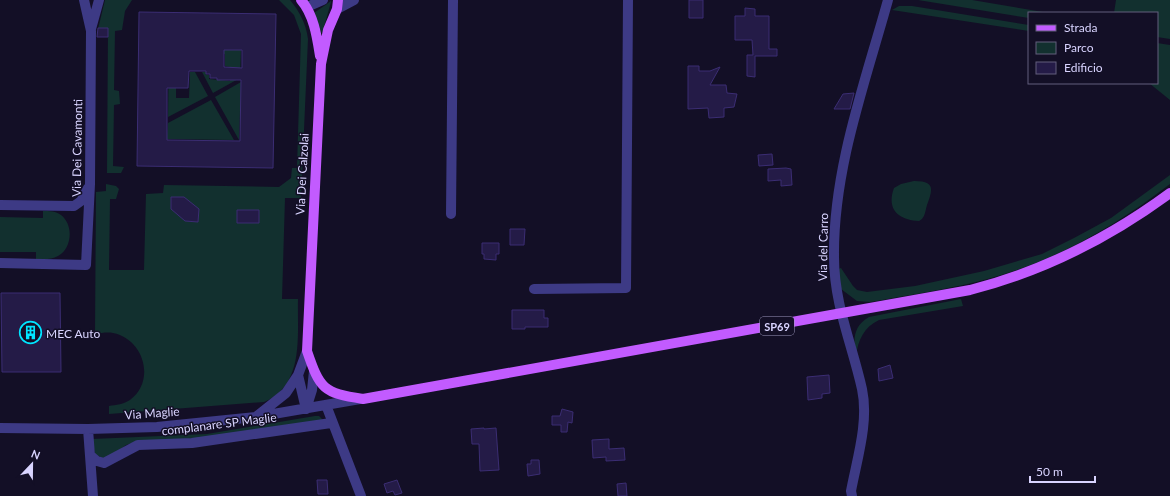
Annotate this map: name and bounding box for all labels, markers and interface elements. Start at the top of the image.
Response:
legend [1028,12,1158,84]
text: Strada [1064,20,1097,35]
text: Parco [1064,40,1094,55]
text: Edificio [1064,60,1103,75]
street label: Via Dei Cavamonti [69,99,85,197]
street label: Via Dei Calzolai [292,133,312,215]
street label: Via del Carro [815,213,831,281]
road number: SP69 [760,317,794,335]
building icon: MEC Auto [18,320,44,346]
place label: MEC Auto [46,326,101,341]
street label: Via Maglie [124,404,180,422]
street label: complanare SP Maglie [161,410,277,438]
north arrow [12,444,52,484]
text: N [30,447,42,462]
scale bar [1030,458,1095,484]
text: 50 m [1036,464,1063,479]

